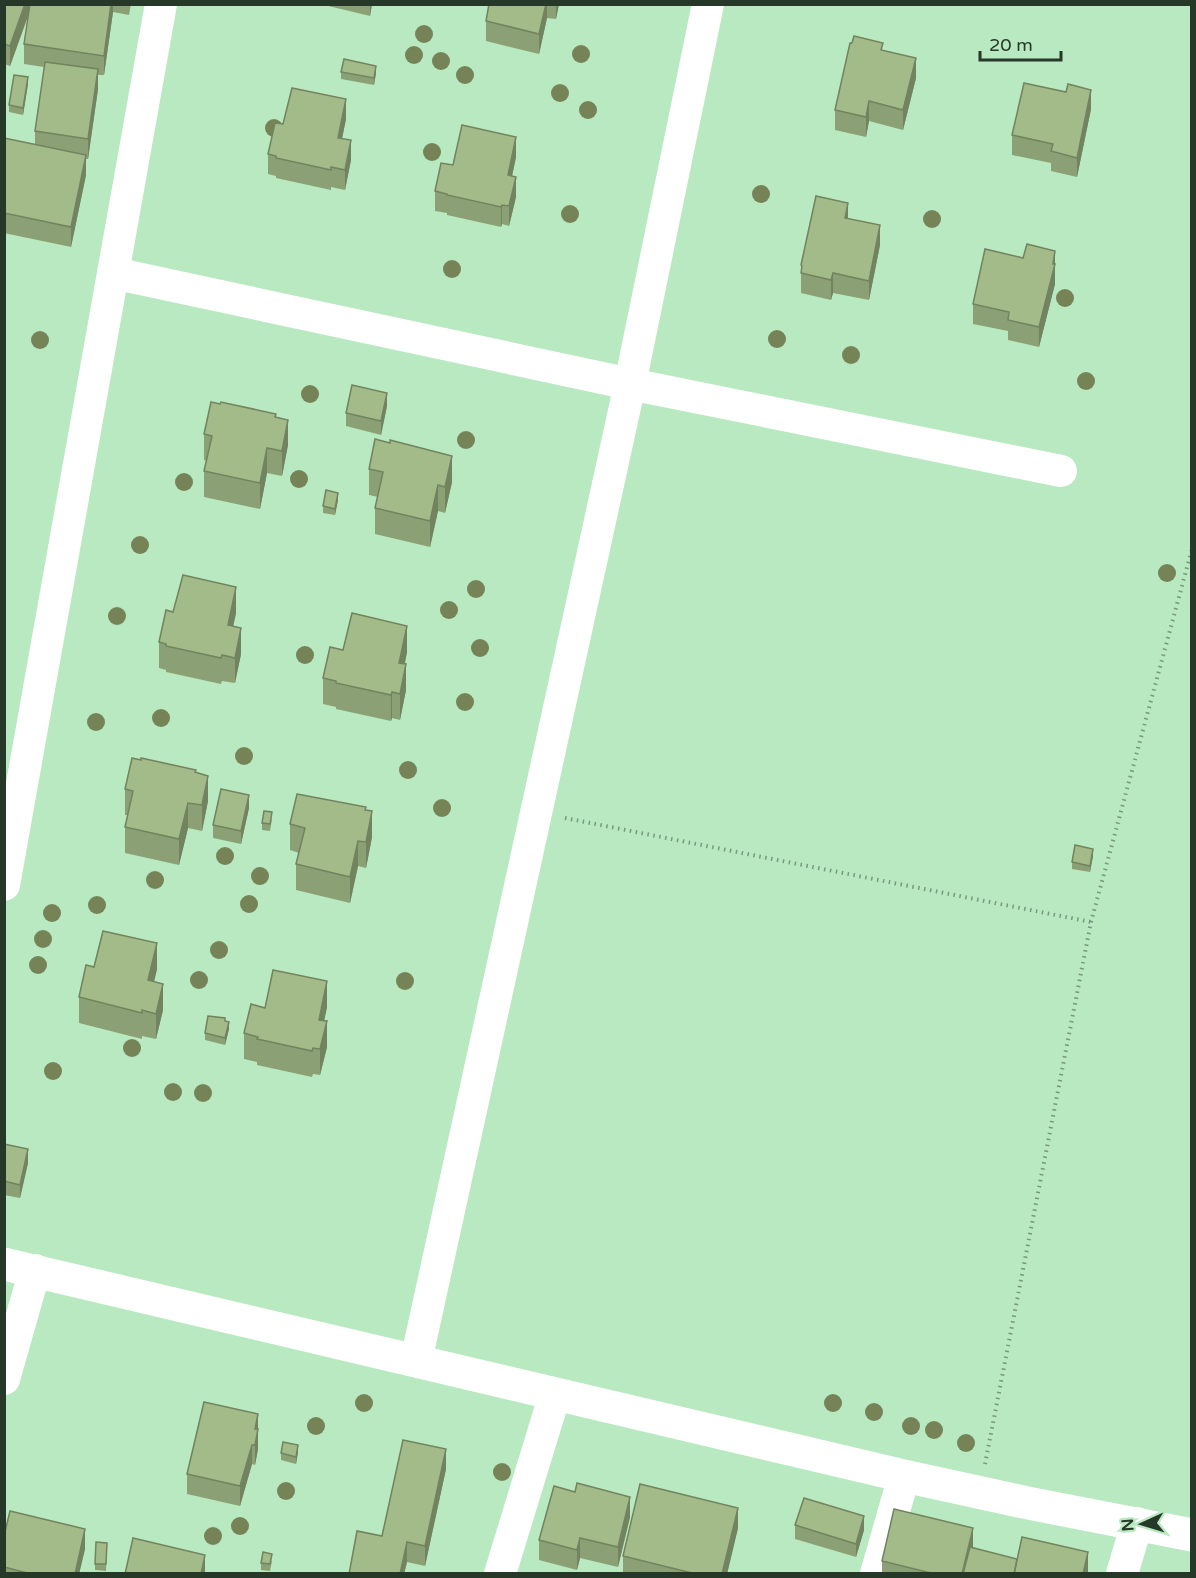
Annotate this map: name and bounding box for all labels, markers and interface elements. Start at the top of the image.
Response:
scale bar [980,24,1061,62]
text: 20 m [989,34,1033,56]
north arrow [1112,1494,1172,1554]
text: N [1118,1518,1138,1532]

